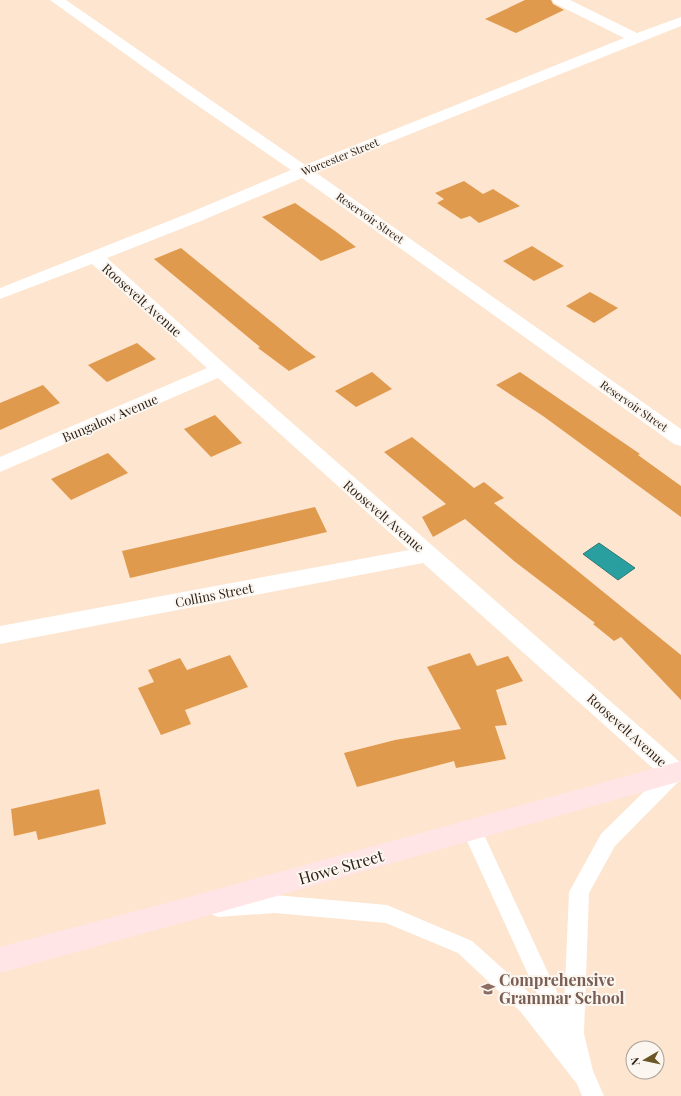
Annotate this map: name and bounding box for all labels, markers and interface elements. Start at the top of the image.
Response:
street label: Worcester Street [298,134,381,179]
street label: Reservoir Street [333,189,407,247]
street label: Roosevelt Avenue [99,259,186,340]
street label: Reservoir Street [597,377,671,435]
street label: Bungalow Avenue [59,390,161,445]
street label: Roosevelt Avenue [340,476,429,556]
street label: Collins Street [174,579,255,610]
street label: Roosevelt Avenue [584,689,671,770]
street label: Howe Street [296,844,386,889]
place label: Comprehensive Grammar School [499,969,625,1008]
school or university icon: Comprehensive Grammar School [480,981,496,997]
north arrow [625,1040,665,1080]
text: N [627,1056,643,1067]

